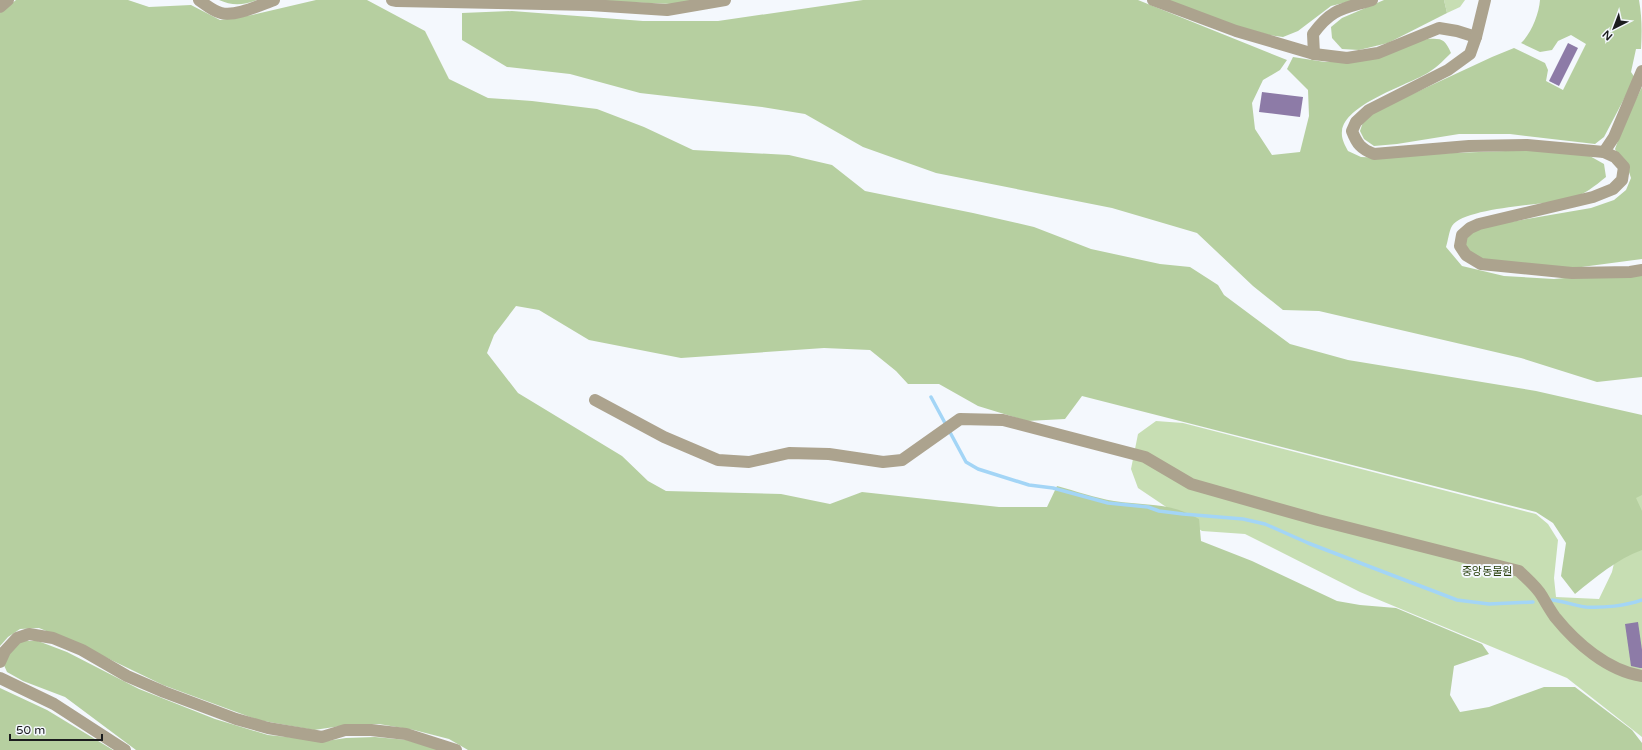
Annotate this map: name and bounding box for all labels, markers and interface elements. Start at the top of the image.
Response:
north arrow [1594,8,1634,48]
text: N [1600,27,1615,43]
park label: 중앙동물원 [1462,565,1512,578]
scale bar [10,716,102,742]
text: 50 m [16,723,45,737]

